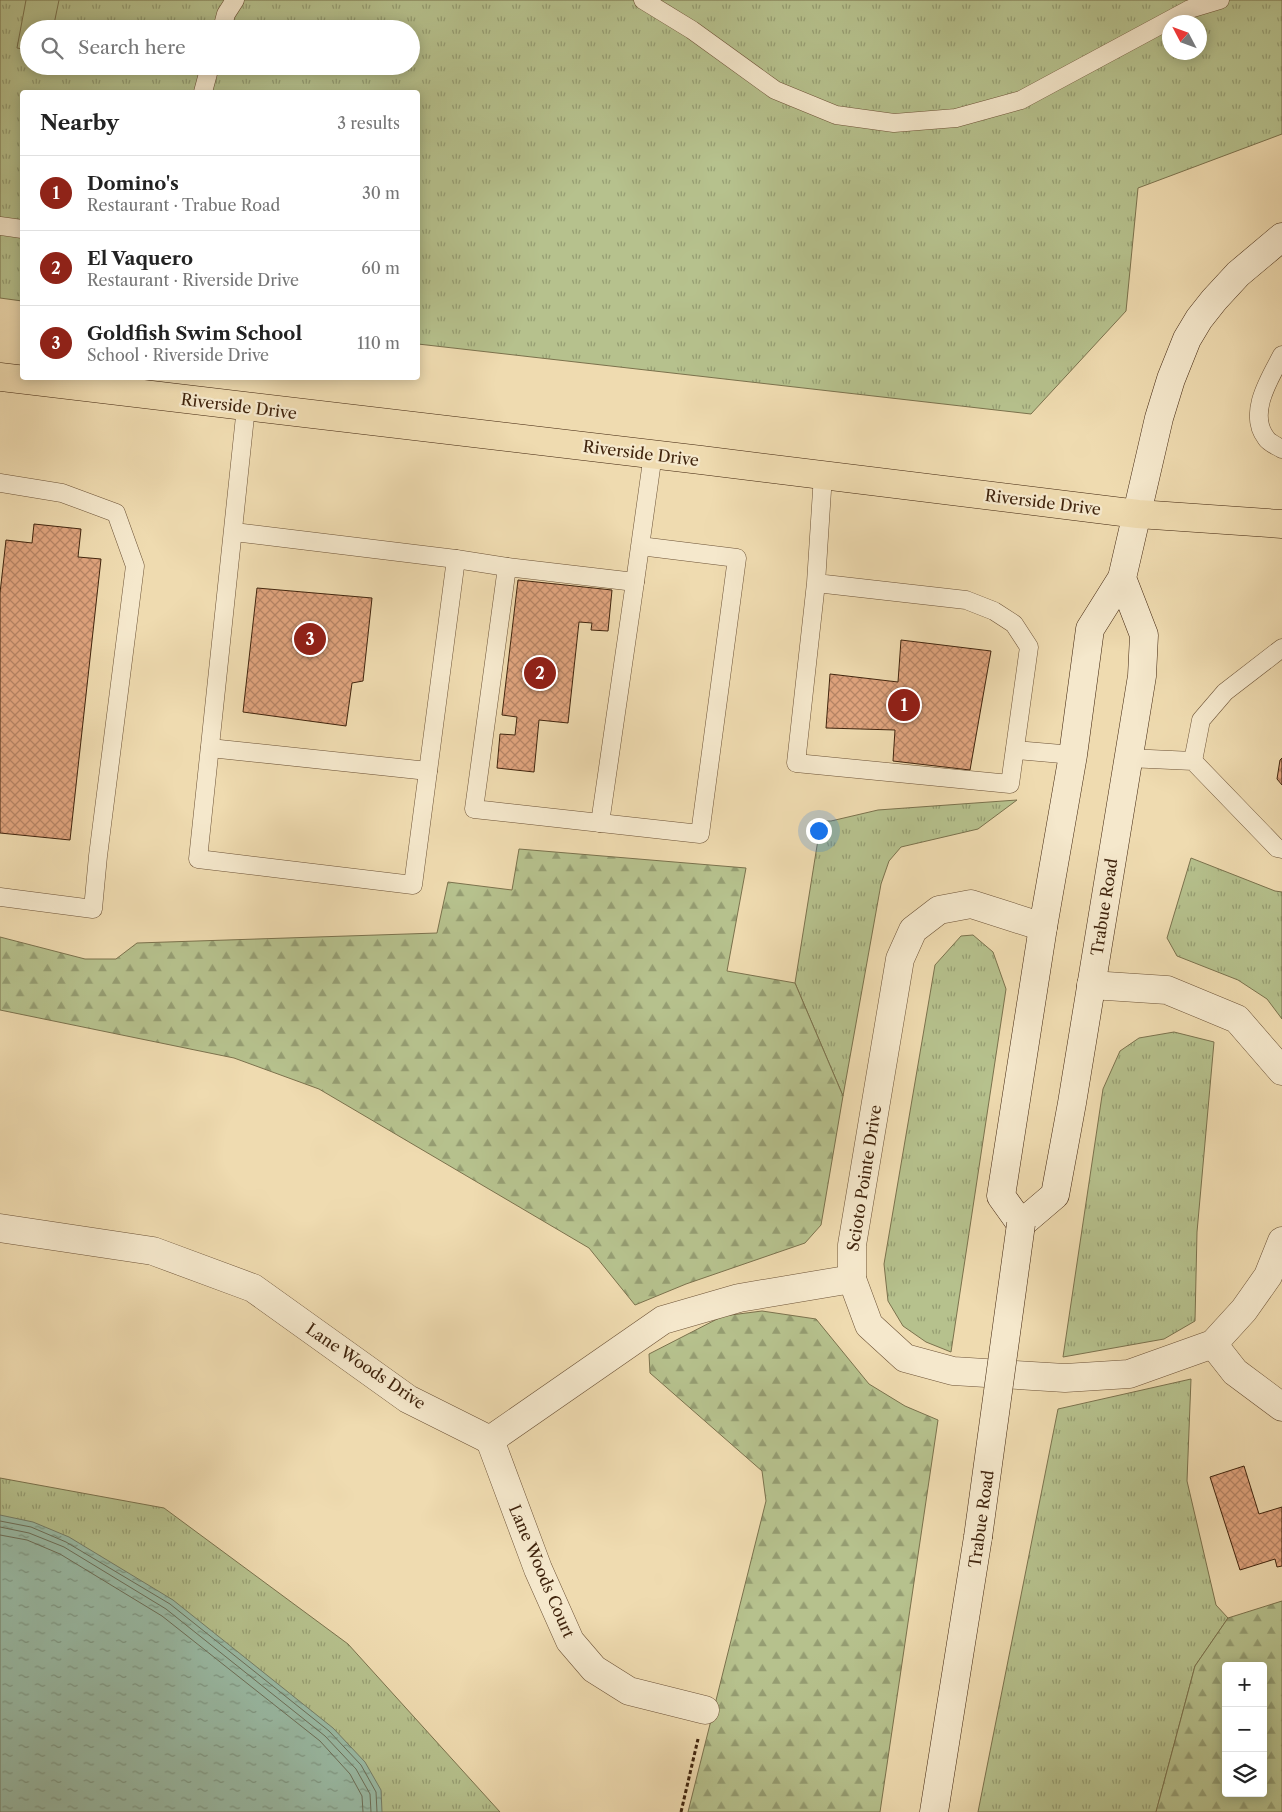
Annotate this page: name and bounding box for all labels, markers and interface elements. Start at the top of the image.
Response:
north arrow [1162,15,1207,60]
search box [20,20,420,75]
icon: search [38,34,66,62]
text: Search here [78,36,186,59]
text: Nearby [40,110,119,135]
text: 3 results [337,113,400,133]
text: Domino's [87,172,179,195]
text: 1 [52,183,60,203]
text: 30 m [362,183,400,203]
text: Restaurant · Trabue Road [87,195,280,215]
text: El Vaquero [87,247,193,270]
text: 2 [51,258,61,278]
text: 60 m [361,258,400,278]
text: Restaurant · Riverside Drive [87,270,299,290]
text: Goldfish Swim School [87,322,302,345]
text: 3 [51,333,61,353]
text: 110 m [357,333,400,353]
text: School · Riverside Drive [87,345,269,365]
street label: Riverside Drive [180,389,298,423]
street label: Riverside Drive [582,436,700,470]
street label: Riverside Drive [984,485,1102,519]
pin: 3 [294,620,326,658]
pin: 2 [524,654,556,692]
pin: 1 [888,686,920,724]
your location [806,818,832,844]
street label: Trabue Road [1086,857,1122,957]
street label: Scioto Pointe Drive [843,1103,885,1253]
street label: Lane Woods Drive [302,1319,430,1413]
street label: Trabue Road [964,1469,998,1569]
street label: Lane Woods Court [505,1501,579,1641]
map controls [1222,1662,1267,1797]
button: + [1222,1662,1267,1707]
button: − [1222,1707,1267,1752]
button: layers [1222,1752,1267,1797]

